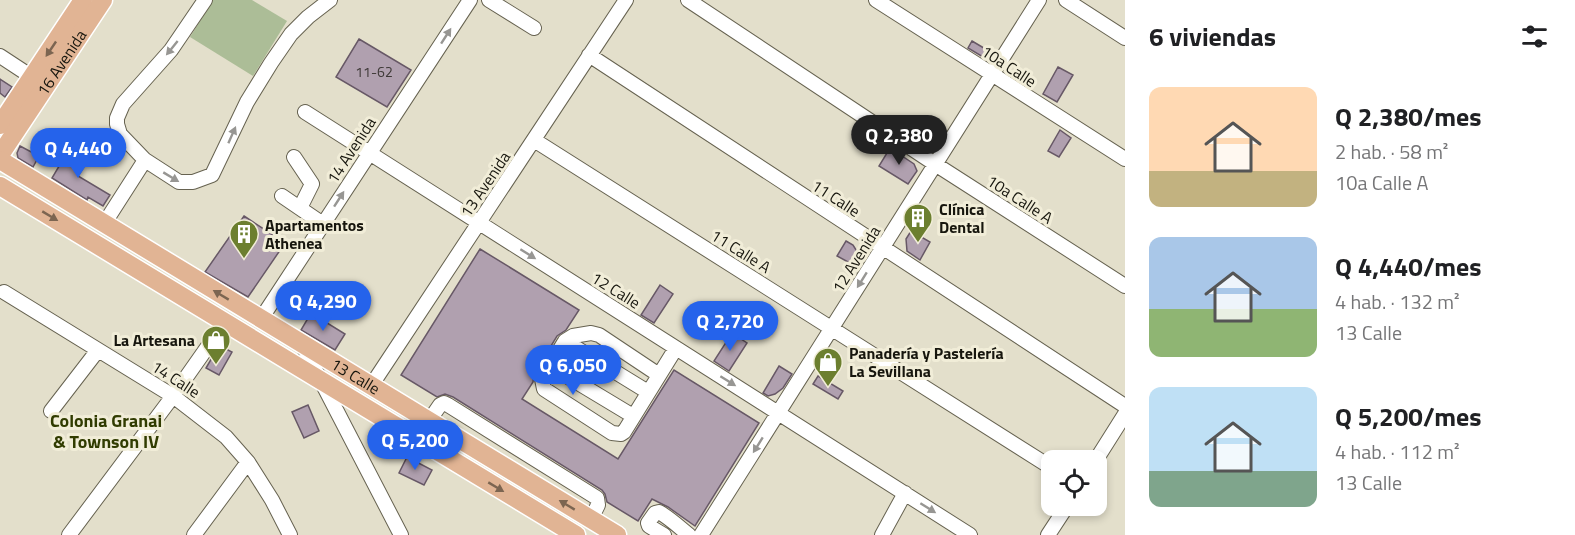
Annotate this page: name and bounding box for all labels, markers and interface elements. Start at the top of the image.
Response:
text: 6 viviendas [1149,17,1276,56]
icon: filters [1518,20,1551,53]
street label: 16 Avenida [31,25,92,100]
one-way arrow [440,28,451,45]
street label: 10a Calle [977,39,1041,93]
one-way arrow [45,40,57,56]
one-way arrow [166,40,179,55]
house number: 11-62 [355,61,393,82]
text: Q 2,380/mes [1335,97,1482,136]
icon: home [1197,111,1269,183]
street label: 14 Avenida [321,112,381,188]
pin: Q 2,380 [844,115,954,166]
text: Q 2,380 [865,119,933,150]
one-way arrow [228,126,237,143]
pin: Q 4,440 [23,128,133,179]
text: Q 4,440 [44,132,112,163]
text: 2 hab. · 58 m² [1335,136,1448,167]
street label: 13 Avenida [454,146,516,222]
text: 10a Calle A [1335,167,1428,198]
street label: 10a Calle A [982,169,1058,230]
one-way arrow [163,171,179,182]
street label: 11 Calle [807,173,865,223]
one-way arrow [333,192,345,208]
place label: Clínica Dental [939,197,985,239]
building icon: Clínica Dental [902,202,934,244]
one-way arrow [42,211,58,222]
place label: Apartamentos Athenea [265,213,364,255]
building icon: Apartamentos Athenea [228,218,260,260]
street label: 12 Avenida [826,221,886,297]
street label: 11 Calle A [706,223,776,279]
text: Q 4,440/mes [1335,247,1482,286]
one-way arrow [520,248,536,259]
icon: home [1197,261,1269,333]
street label: 12 Calle [587,266,645,314]
one-way arrow [857,272,868,288]
pin: Q 4,290 [268,281,378,332]
text: Q 4,290 [289,285,357,316]
text: 4 hab. · 132 m² [1335,286,1460,317]
one-way arrow [213,289,229,300]
pin: Q 2,720 [675,301,785,352]
text: Q 2,720 [696,305,764,336]
text: 13 Calle [1335,317,1402,348]
shop icon: La Artesana [200,324,232,366]
place label: La Artesana [113,328,195,352]
place label: Panadería y Pastelería La Sevillana [849,341,1004,383]
pin: Q 6,050 [518,345,628,396]
shop icon: Panadería y Pastelería La Sevillana [812,346,844,388]
text: Q 6,050 [539,349,607,380]
street label: 13 Calle [326,352,385,400]
street label: 14 Calle [147,354,205,404]
one-way arrow [720,376,736,387]
text: Q 5,200/mes [1335,397,1482,436]
district label: Colonia Granai & Townson IV [50,407,162,455]
icon: home [1197,411,1269,483]
pin: Q 5,200 [360,420,470,471]
text: Q 5,200 [381,424,449,455]
text: 4 hab. · 112 m² [1335,436,1460,467]
one-way arrow [753,437,764,453]
map controls [1041,450,1107,516]
button: locate [1041,450,1107,516]
text: 13 Calle [1335,467,1402,498]
one-way arrow [488,481,504,492]
one-way arrow [559,499,575,510]
one-way arrow [920,503,936,514]

